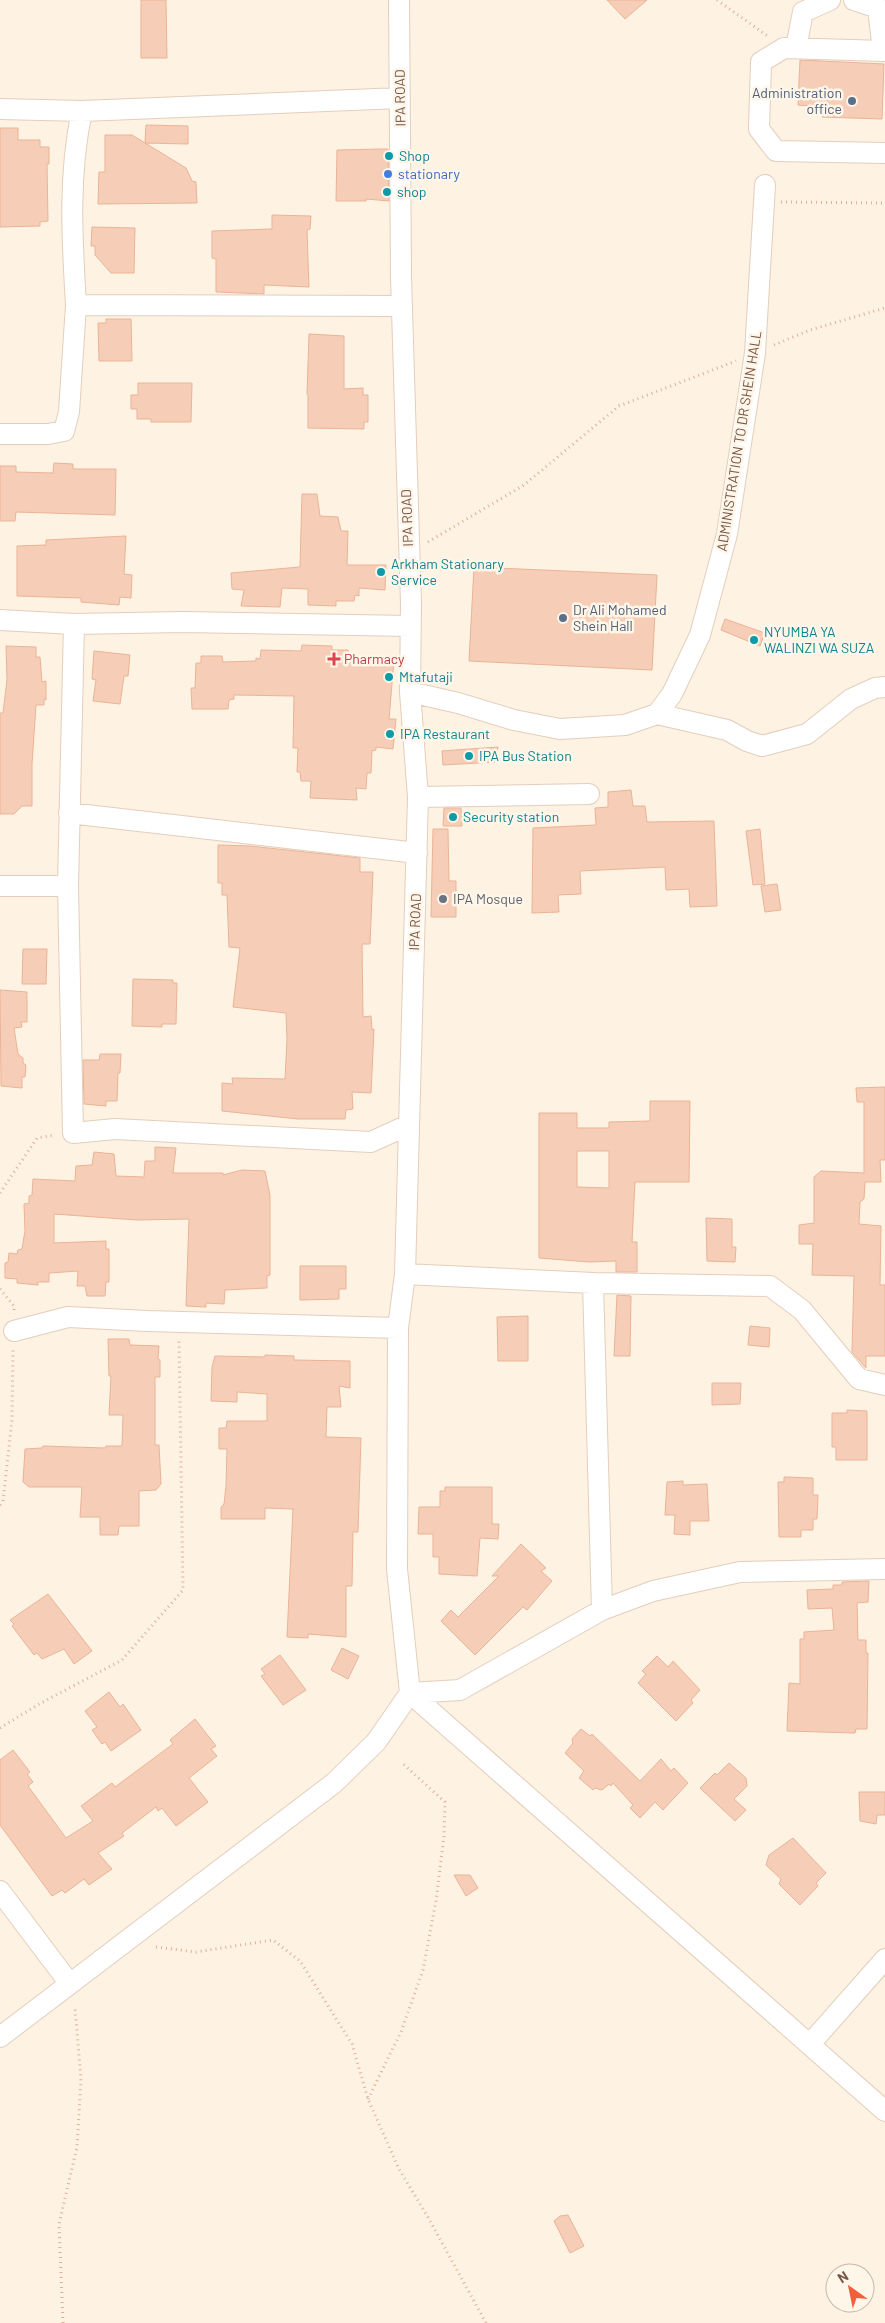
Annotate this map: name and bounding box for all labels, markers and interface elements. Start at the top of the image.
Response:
street label: IPA ROAD [391,69,408,127]
place label: Administration office [752,84,842,117]
marker: Administration office [846,95,858,107]
place label: Shop [399,147,430,164]
marker: Shop [383,150,395,162]
place label: stationary [398,165,460,182]
marker: stationary [382,168,394,180]
place label: shop [397,183,427,200]
marker: shop [381,186,393,198]
street label: ADMINISTRATION TO DR SHEIN HALL [713,329,764,552]
street label: IPA ROAD [397,489,416,547]
place label: Arkham Stationary Service [391,555,505,588]
marker: Arkham Stationary Service [375,566,387,578]
place label: Dr Ali Mohamed Shein Hall [573,601,667,634]
marker: Dr Ali Mohamed Shein Hall [557,612,569,624]
place label: NYUMBA YA WALINZI WA SUZA [764,623,875,656]
marker: NYUMBA YA WALINZI WA SUZA [748,634,760,646]
place label: Pharmacy [344,650,405,667]
marker: Pharmacy [328,653,340,665]
place label: Mtafutaji [399,668,453,685]
marker: Mtafutaji [383,671,395,683]
place label: IPA Restaurant [400,725,490,742]
marker: IPA Restaurant [384,728,396,740]
place label: IPA Bus Station [479,747,572,764]
marker: IPA Bus Station [463,750,475,762]
place label: Security station [463,808,559,825]
marker: Security station [447,811,459,823]
place label: IPA Mosque [453,890,523,907]
street label: IPA ROAD [405,893,424,951]
marker: IPA Mosque [437,893,449,905]
north arrow [825,2263,875,2313]
text: N [834,2267,851,2286]

